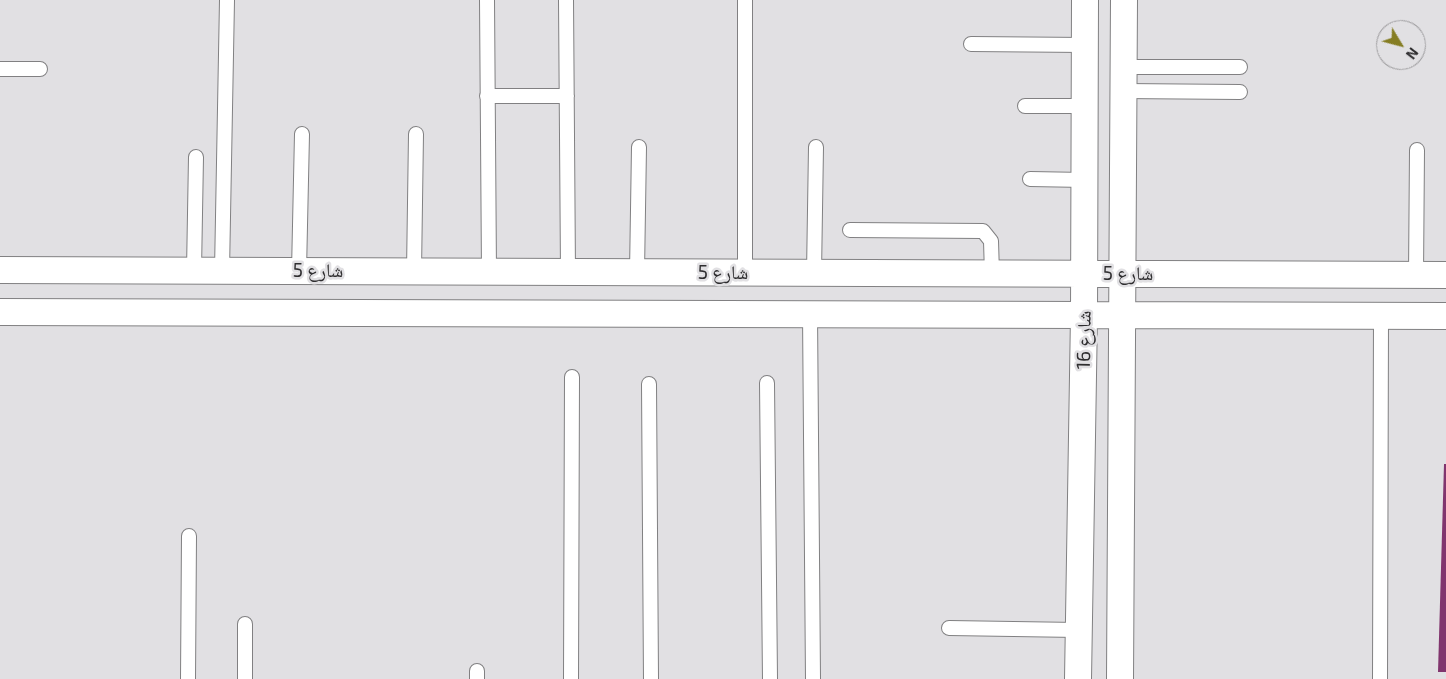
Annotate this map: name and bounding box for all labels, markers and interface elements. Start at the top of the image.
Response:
north arrow [1376,20,1426,70]
text: N [1403,45,1422,63]
street label: شارع 5 [293,260,343,282]
street label: شارع 5 [698,262,748,284]
street label: شارع 5 [1103,263,1153,285]
street label: شارع 16 [1072,310,1096,370]

